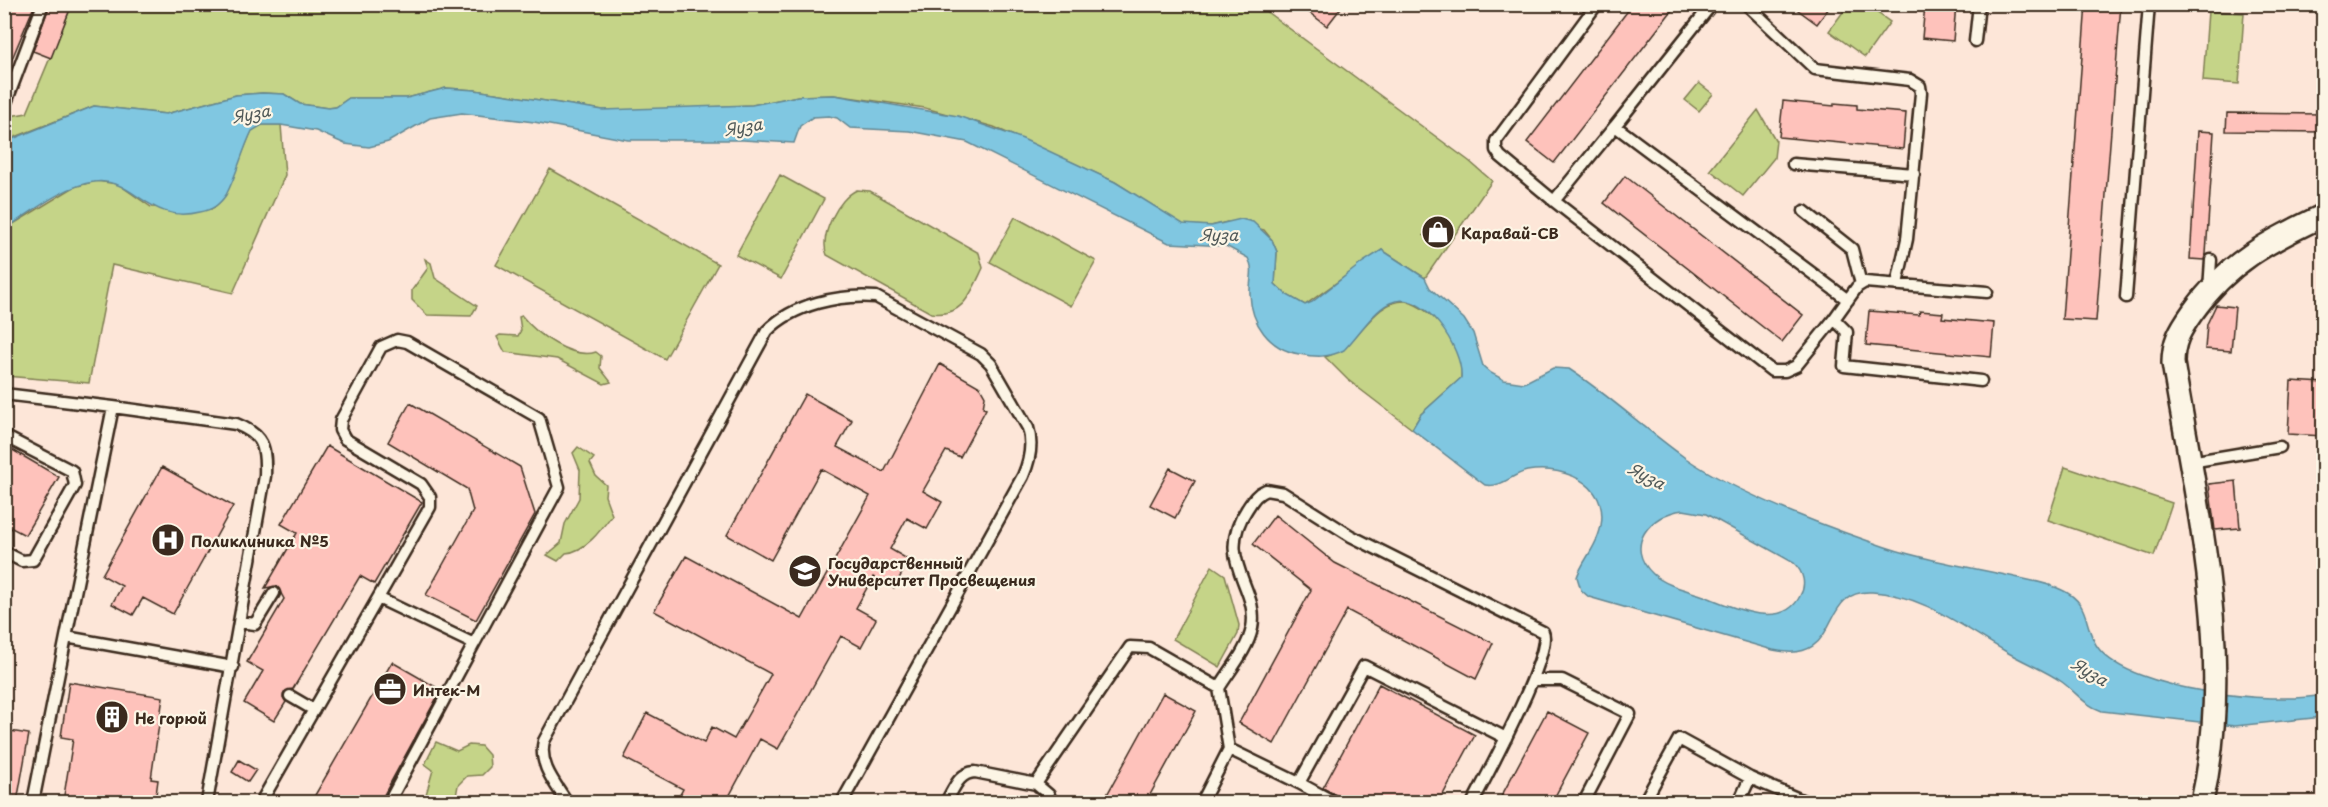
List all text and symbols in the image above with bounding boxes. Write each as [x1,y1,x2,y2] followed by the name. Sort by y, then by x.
[230,97,273,128] water label: Яуза
[722,111,765,141] water label: Яуза
[1420,214,1456,250] shop icon: Каравай-СВ
[1461,221,1559,244] place label: Каравай-СВ
[1200,222,1239,246] water label: Яуза
[1625,456,1670,495] water label: Яуза
[150,522,186,558] hospital icon: Поликлиника №5
[191,529,329,552] place label: Поликлиника №5
[827,551,1036,591] place label: Государственный Университет Просвещения
[787,553,823,589] school or university icon: Государственный Университет Просвещения
[2067,651,2113,691] water label: Яуза
[372,671,408,707] office icon: Интек-М
[413,678,480,701] place label: Интек-М
[94,699,130,735] building icon: Не горюй
[135,706,207,729] place label: Не горюй

